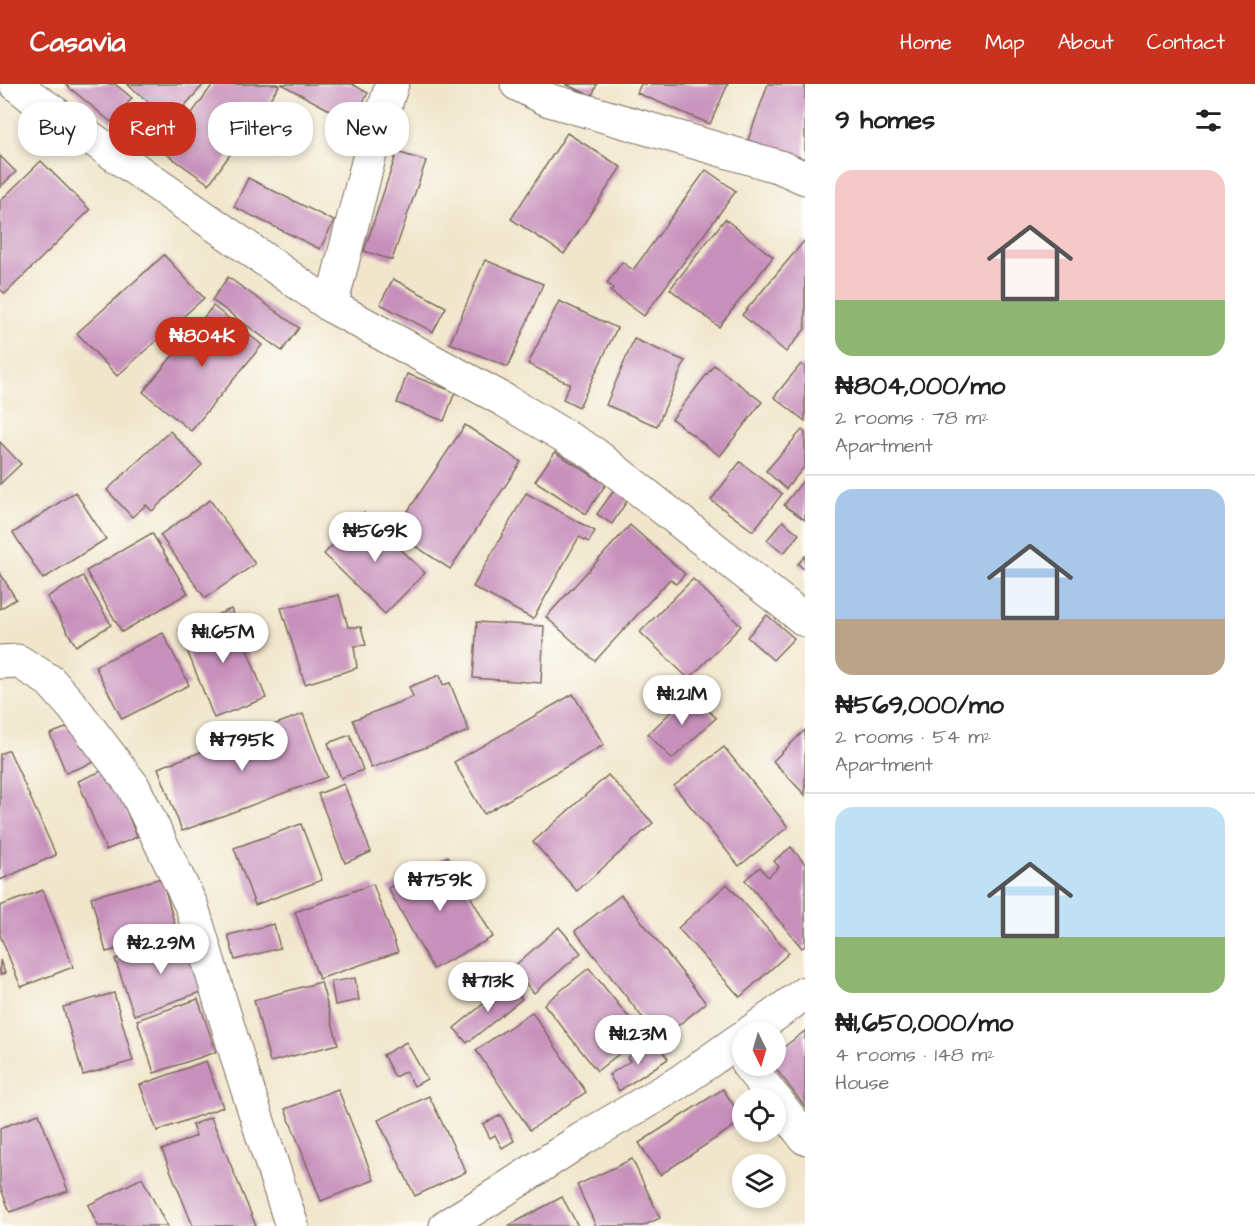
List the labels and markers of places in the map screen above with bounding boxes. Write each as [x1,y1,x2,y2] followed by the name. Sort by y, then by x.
[160,317,244,368] pin: ₦804K
[333,512,417,563] pin: ₦569K
[174,613,272,664] pin: ₦1.65M
[633,675,731,726] pin: ₦1.21M
[200,721,284,772] pin: ₦795K
[398,861,482,912] pin: ₦759K
[112,924,210,975] pin: ₦2.29M
[446,962,530,1013] pin: ₦713K
[589,1015,687,1066] pin: ₦1.23M

